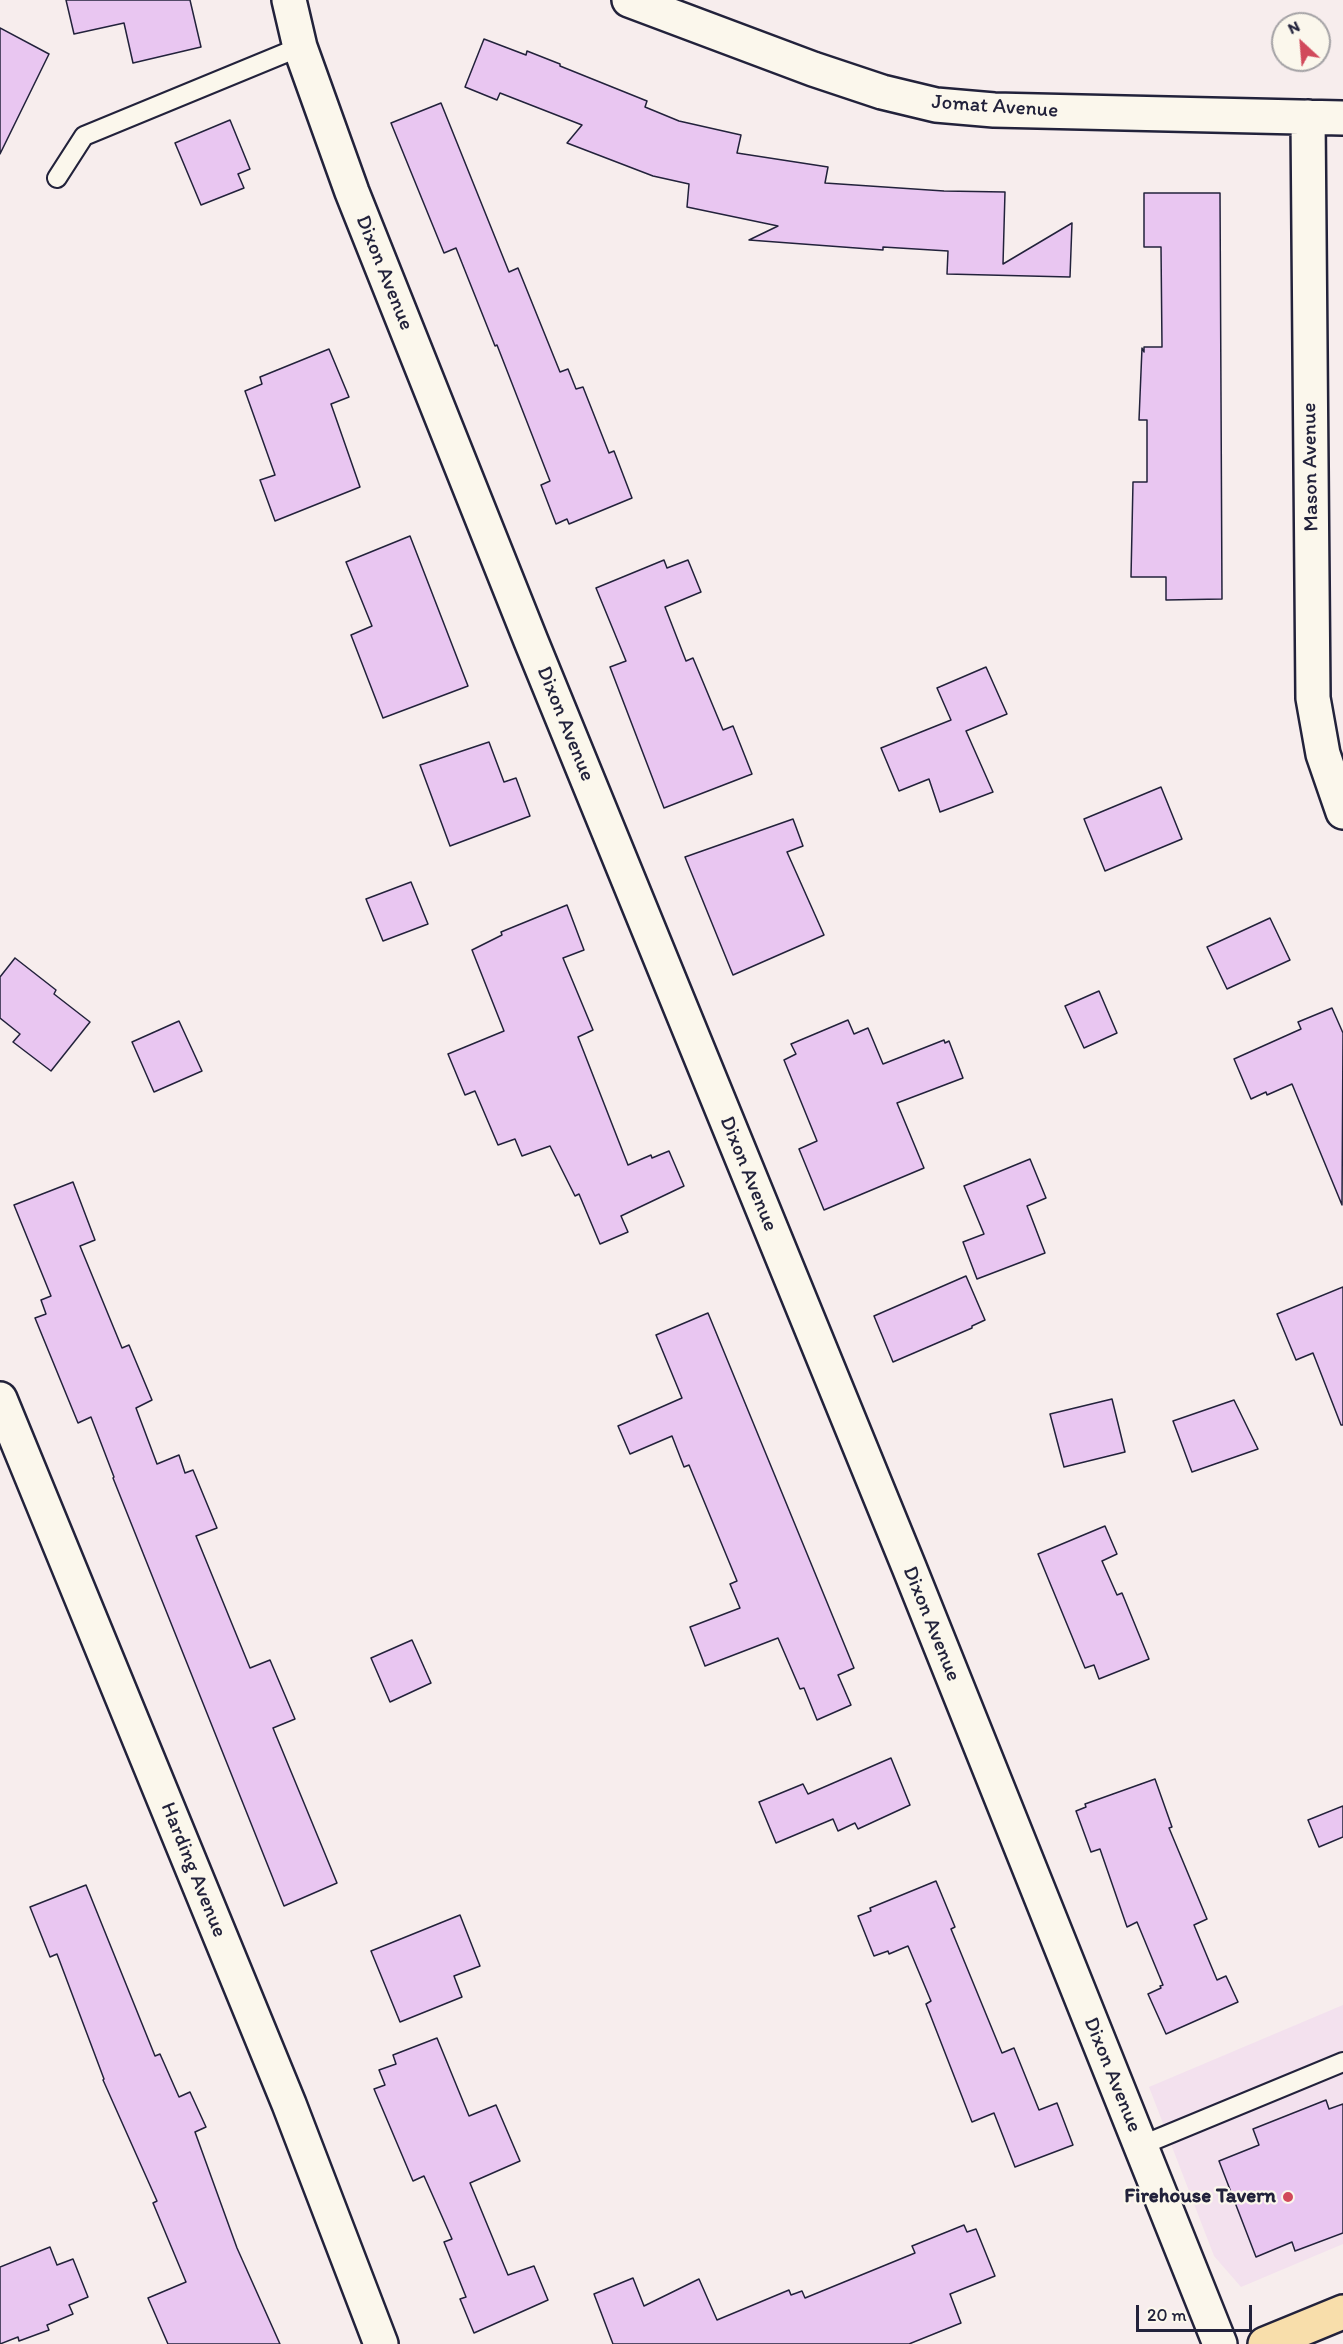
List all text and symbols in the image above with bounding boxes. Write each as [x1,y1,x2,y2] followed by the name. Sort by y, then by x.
[1271,12,1331,72] north arrow
[1285,16,1303,38] text: N
[931,90,1059,124] street label: Jomat Avenue
[349,212,419,334] street label: Dixon Avenue
[1297,402,1325,532] street label: Mason Avenue
[530,663,600,785] street label: Dixon Avenue
[713,1113,783,1235] street label: Dixon Avenue
[896,1563,966,1685] street label: Dixon Avenue
[154,1799,232,1941] street label: Harding Avenue
[1077,2014,1147,2136] street label: Dixon Avenue
[1124,2184,1276,2210] place label: Firehouse Tavern
[1281,2190,1295,2204] marker: Firehouse Tavern
[1139,2293,1254,2331] scale bar
[1147,2304,1187,2326] text: 20 m

